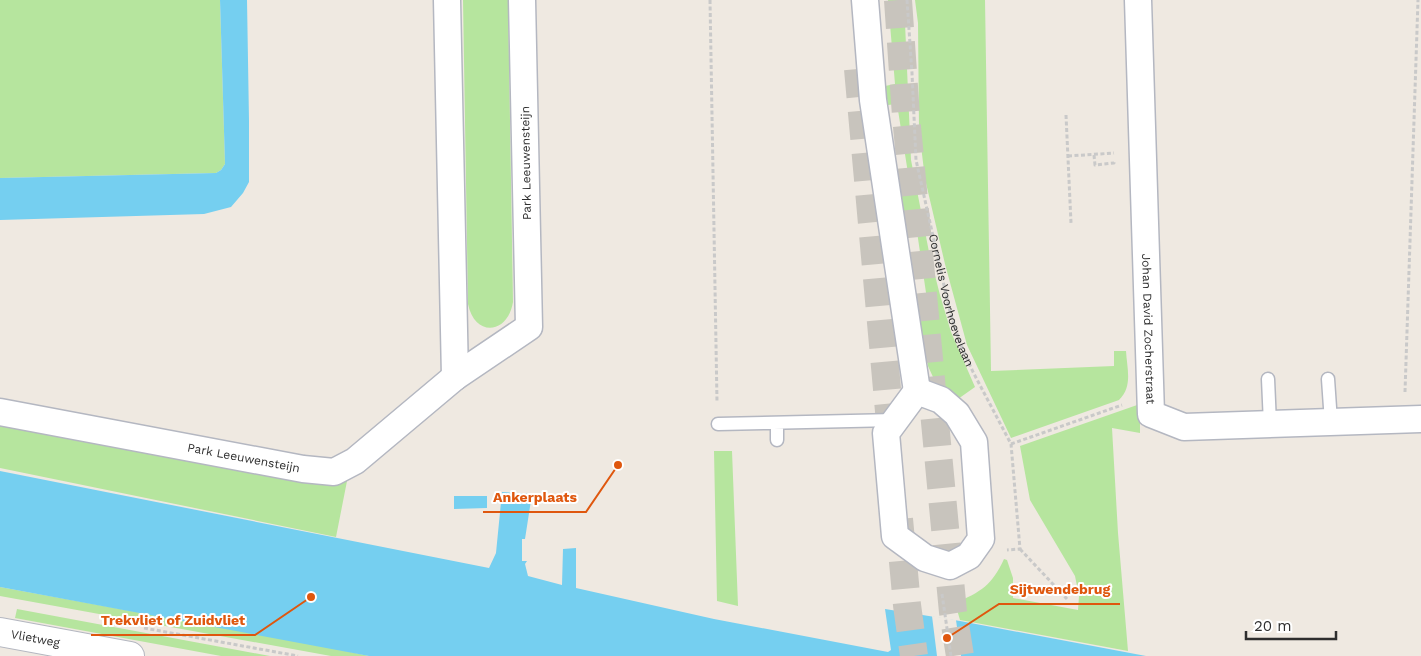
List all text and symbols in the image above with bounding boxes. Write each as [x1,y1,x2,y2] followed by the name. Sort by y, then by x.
[518,106,534,220] street label: Park Leeuwensteijn
[926,233,977,369] street label: Cornelis Voorhoevelaan
[1139,253,1158,404] street label: Johan David Zocherstraat
[186,440,301,475] street label: Park Leeuwensteijn
[483,483,586,512] callout: Ankerplaats
[493,489,577,505] text: Ankerplaats
[999,575,1120,604] callout: Sijtwendebrug
[1010,581,1110,597] text: Sijtwendebrug
[91,606,255,635] callout: Trekvliet of Zuidvliet
[1246,608,1336,640] scale bar
[101,612,245,628] text: Trekvliet of Zuidvliet
[1254,617,1292,635] text: 20 m
[10,627,62,650] street label: Vlietweg

